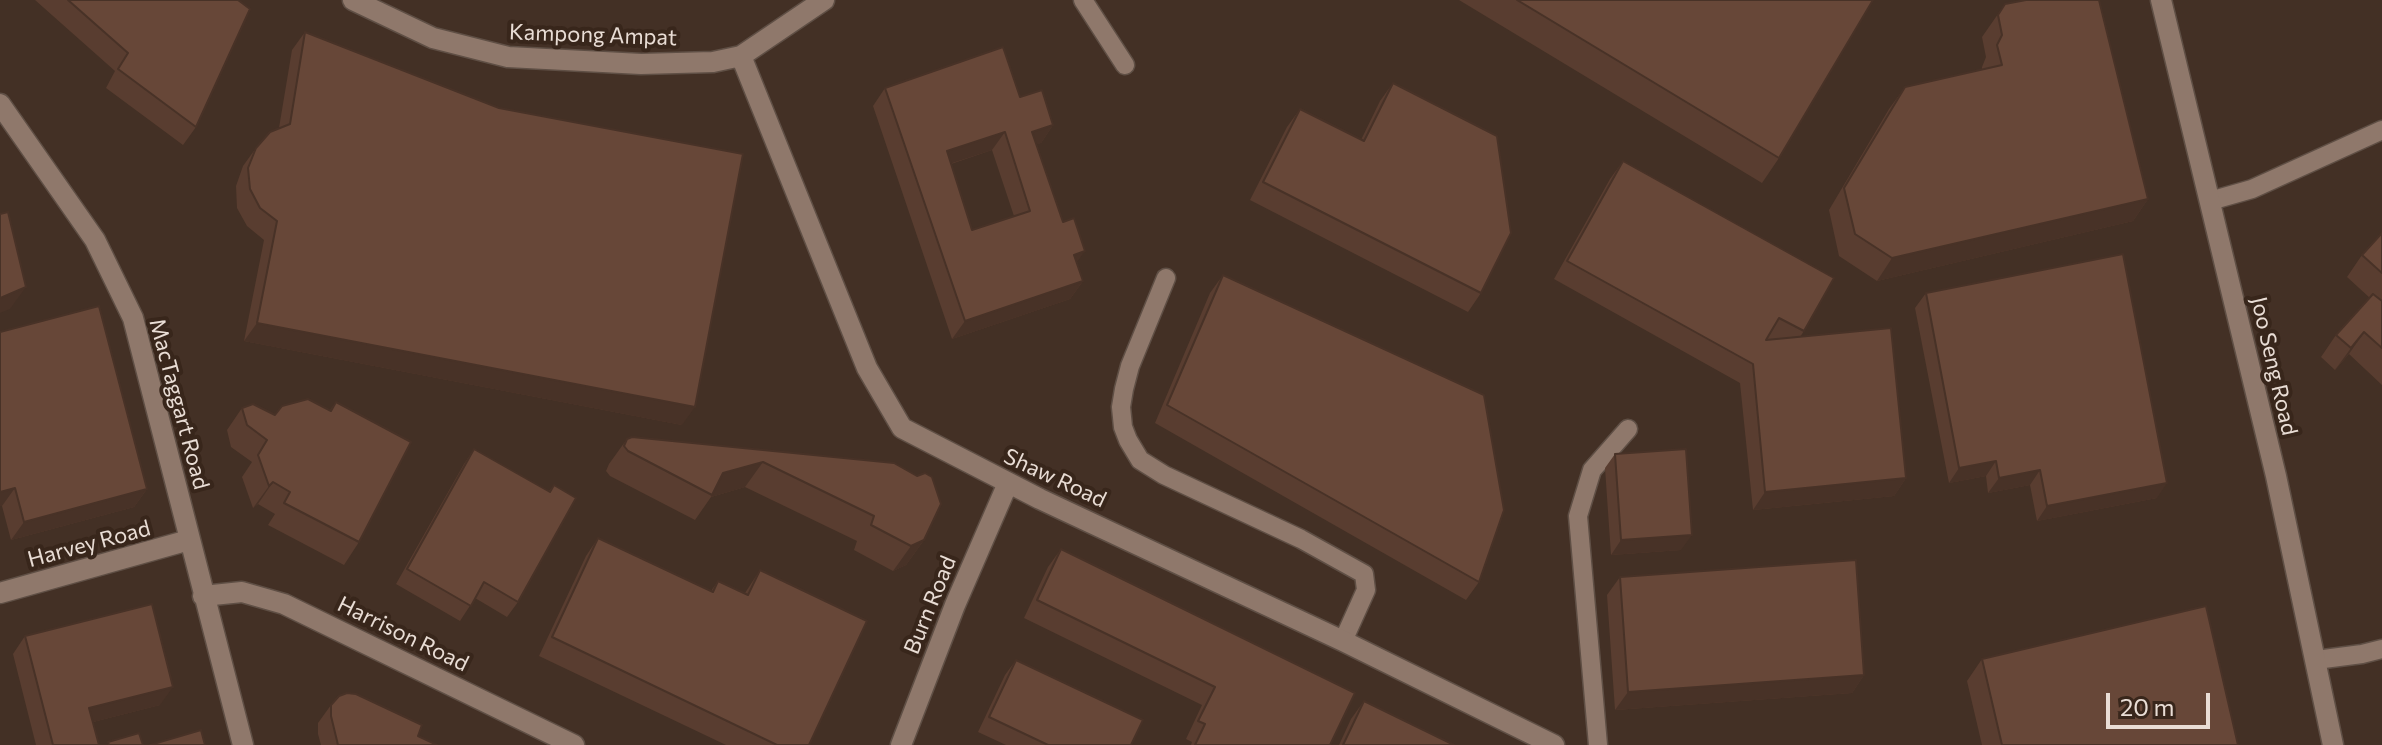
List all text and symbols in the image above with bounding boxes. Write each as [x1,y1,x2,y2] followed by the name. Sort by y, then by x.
[508,19,678,51] street label: Kampong Ampat
[2245,294,2303,438] street label: Joo Seng Road
[144,316,214,492] street label: MacTaggart Road
[1000,443,1110,513] street label: Shaw Road
[25,515,153,573] street label: Harvey Road
[898,552,962,658] street label: Burn Road
[333,591,473,677] street label: Harrison Road
[2110,677,2214,727] scale bar
[2120,692,2174,721] text: 20 m

